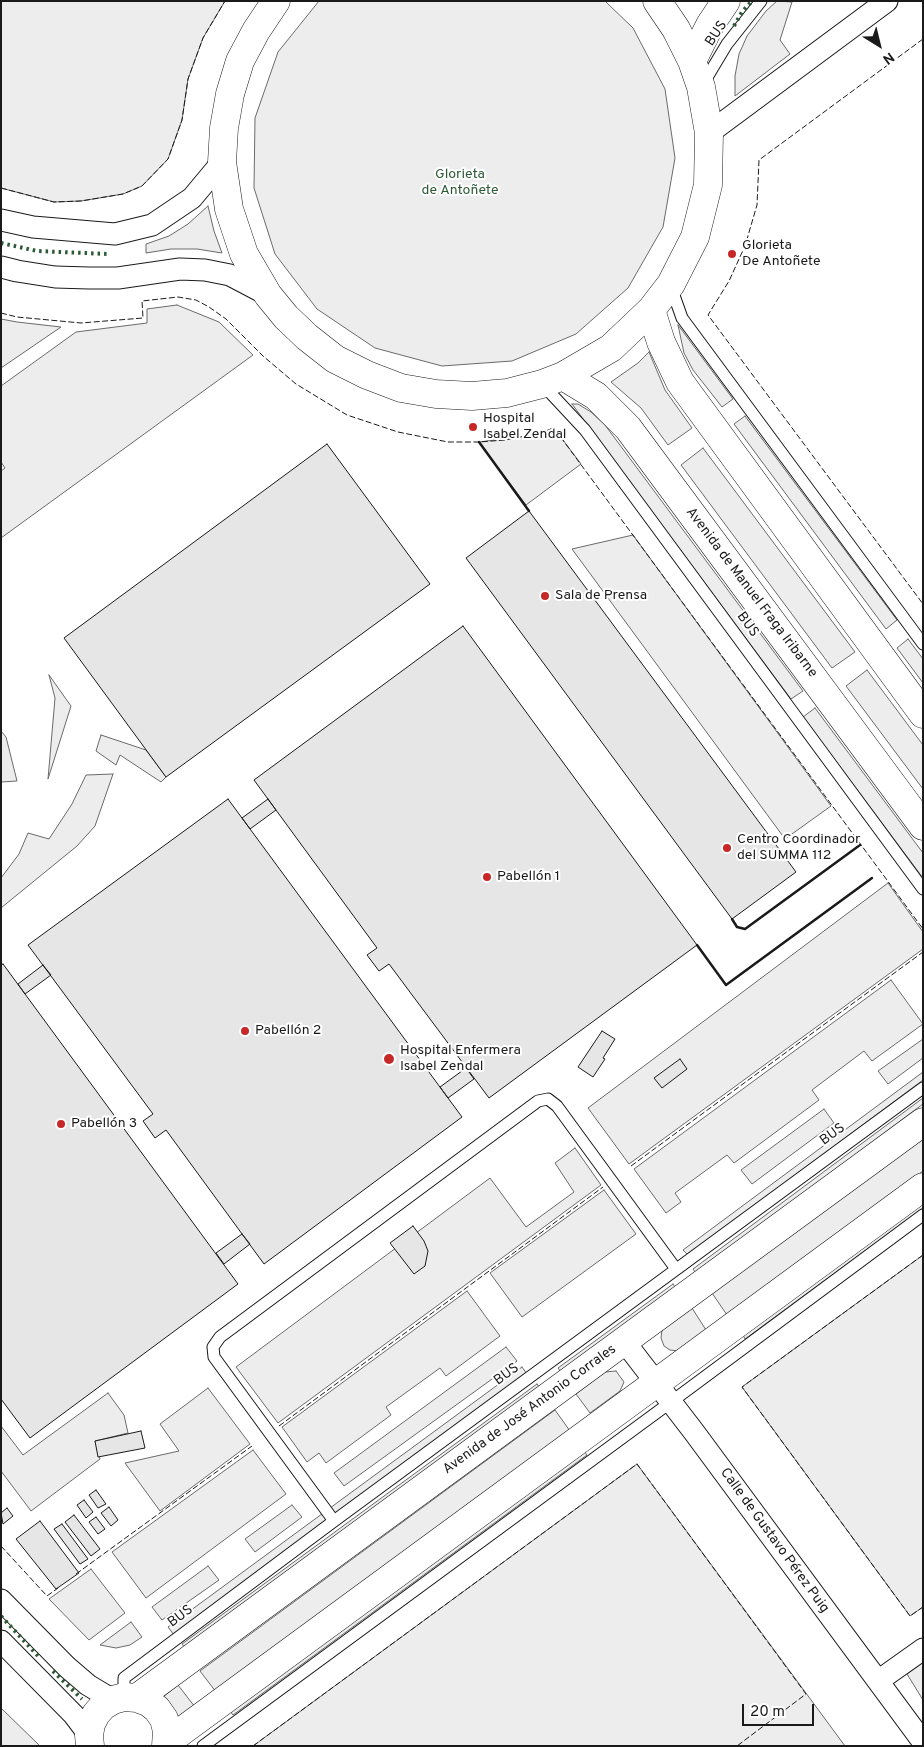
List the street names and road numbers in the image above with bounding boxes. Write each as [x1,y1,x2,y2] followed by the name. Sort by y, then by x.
[702,18,732,50] street label: BUS
[682,505,820,681] street label: Avenida de Manuel Fraga Iribarne
[732,609,762,641] street label: BUS
[817,1120,849,1150] street label: BUS
[440,1342,620,1478] street label: Avenida de José Antonio Corrales
[491,1360,523,1390] street label: BUS
[716,1465,832,1617] street label: Calle de Gustavo Pérez Puig
[165,1602,197,1632] street label: BUS

